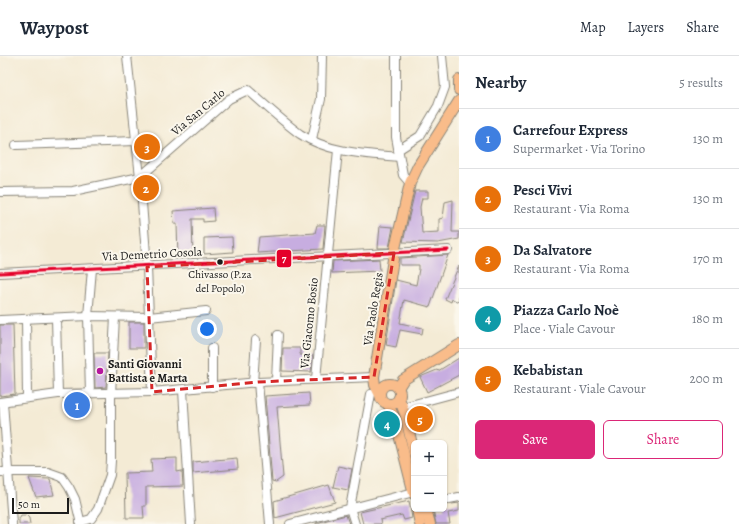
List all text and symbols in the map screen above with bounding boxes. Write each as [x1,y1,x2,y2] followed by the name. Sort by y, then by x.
[20,15,89,41] text: Waypost
[580,18,606,37] text: Map
[628,18,664,37] text: Layers
[686,18,719,37] text: Share
[475,71,526,94] text: Nearby
[679,74,723,91] text: 5 results
[167,85,228,140] street label: Via San Carlo
[513,120,628,140] text: Carrefour Express
[486,130,490,147] text: 1
[693,130,723,147] text: 130 m
[134,132,160,162] pin: 3
[513,140,645,157] text: Supermarket · Via Torino
[133,173,159,203] pin: 2
[513,180,572,200] text: Pesci Vivi
[485,190,491,207] text: 2
[693,190,723,207] text: 130 m
[513,200,630,217] text: Restaurant · Via Roma
[513,240,592,260] text: Da Salvatore
[101,243,203,265] street label: Via Demetrio Cosola
[276,249,292,268] line badge: 7
[485,250,491,267] text: 3
[693,250,723,267] text: 170 m
[282,251,287,266] text: 7
[215,257,225,267] marker: Chivasso (P.za del Popolo)
[513,260,630,277] text: Restaurant · Via Roma
[188,267,253,296] place label: Chivasso (P.za del Popolo)
[359,271,387,348] street label: Via Paolo Regis
[296,277,322,370] street label: Via Giacomo Bosio
[513,300,619,320] text: Piazza Carlo Noè
[485,310,491,327] text: 4
[692,310,723,327] text: 180 m
[197,319,217,339] your location
[513,320,615,337] text: Place · Viale Cavour
[108,356,188,386] place label: Santi Giovanni Battista e Marta
[513,360,583,380] text: Kebabistan
[95,366,105,376] marker: Santi Giovanni Battista e Marta
[485,370,491,387] text: 5
[690,370,723,387] text: 200 m
[513,380,646,397] text: Restaurant · Viale Cavour
[64,390,90,420] pin: 1
[407,404,433,434] pin: 5
[374,409,400,439] pin: 4
[475,420,595,459] button: Save
[603,420,723,459] button: Share
[411,440,447,512] map controls
[411,440,447,476] button: +
[411,476,447,512] button: −
[12,496,69,515] scale bar
[18,497,40,512] text: 50 m

